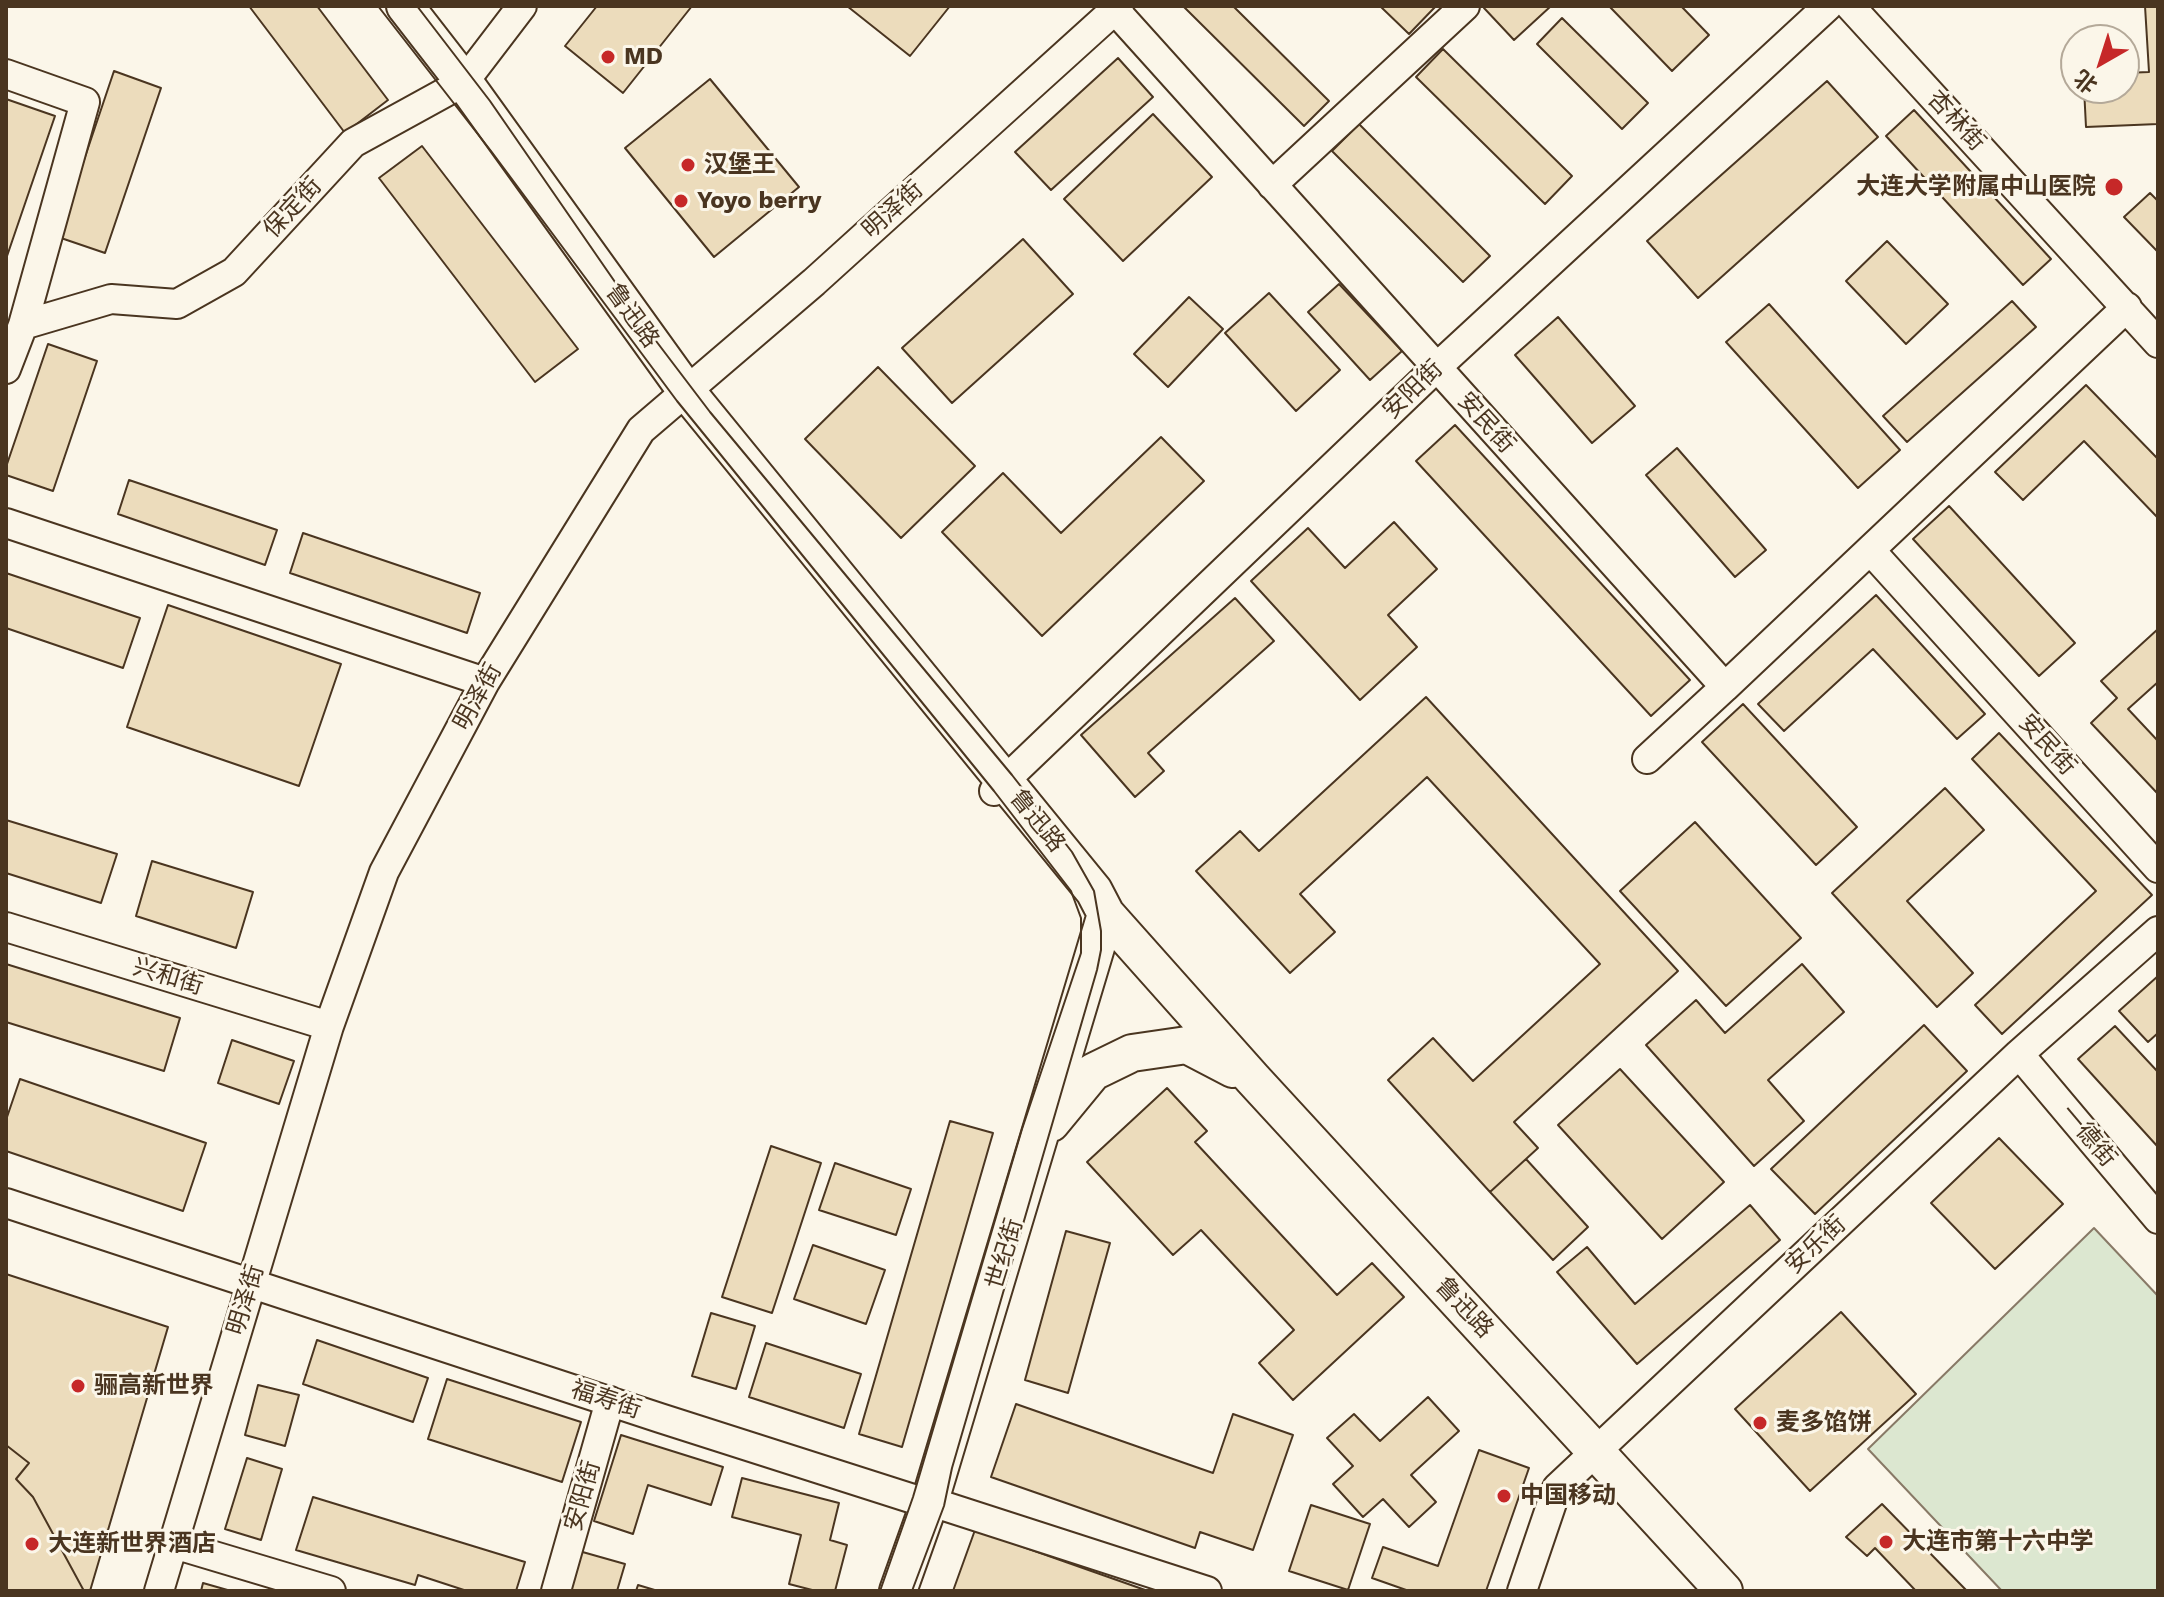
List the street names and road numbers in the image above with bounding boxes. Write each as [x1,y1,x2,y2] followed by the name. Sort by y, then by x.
[1921,85,1991,157] street label: 杏林街
[258,172,328,244] street label: 保定街
[857,175,929,245] street label: 明泽街
[599,278,665,354] street label: 鲁迅路
[1377,355,1449,425] street label: 安阳街
[1451,387,1521,459] street label: 安民街
[448,659,508,735] street label: 明泽街
[2012,709,2082,781] street label: 安民街
[1003,784,1071,858] street label: 鲁迅路
[129,953,207,1001] street label: 兴和街
[2054,1099,2122,1173] street label: 一德街
[1780,1210,1852,1280] street label: 安乐街
[981,1215,1029,1293] street label: 世纪街
[222,1261,270,1339] street label: 明泽街
[1429,1272,1499,1344] street label: 鲁迅路
[567,1375,645,1425] street label: 福寿街
[559,1457,607,1535] street label: 安阳街

